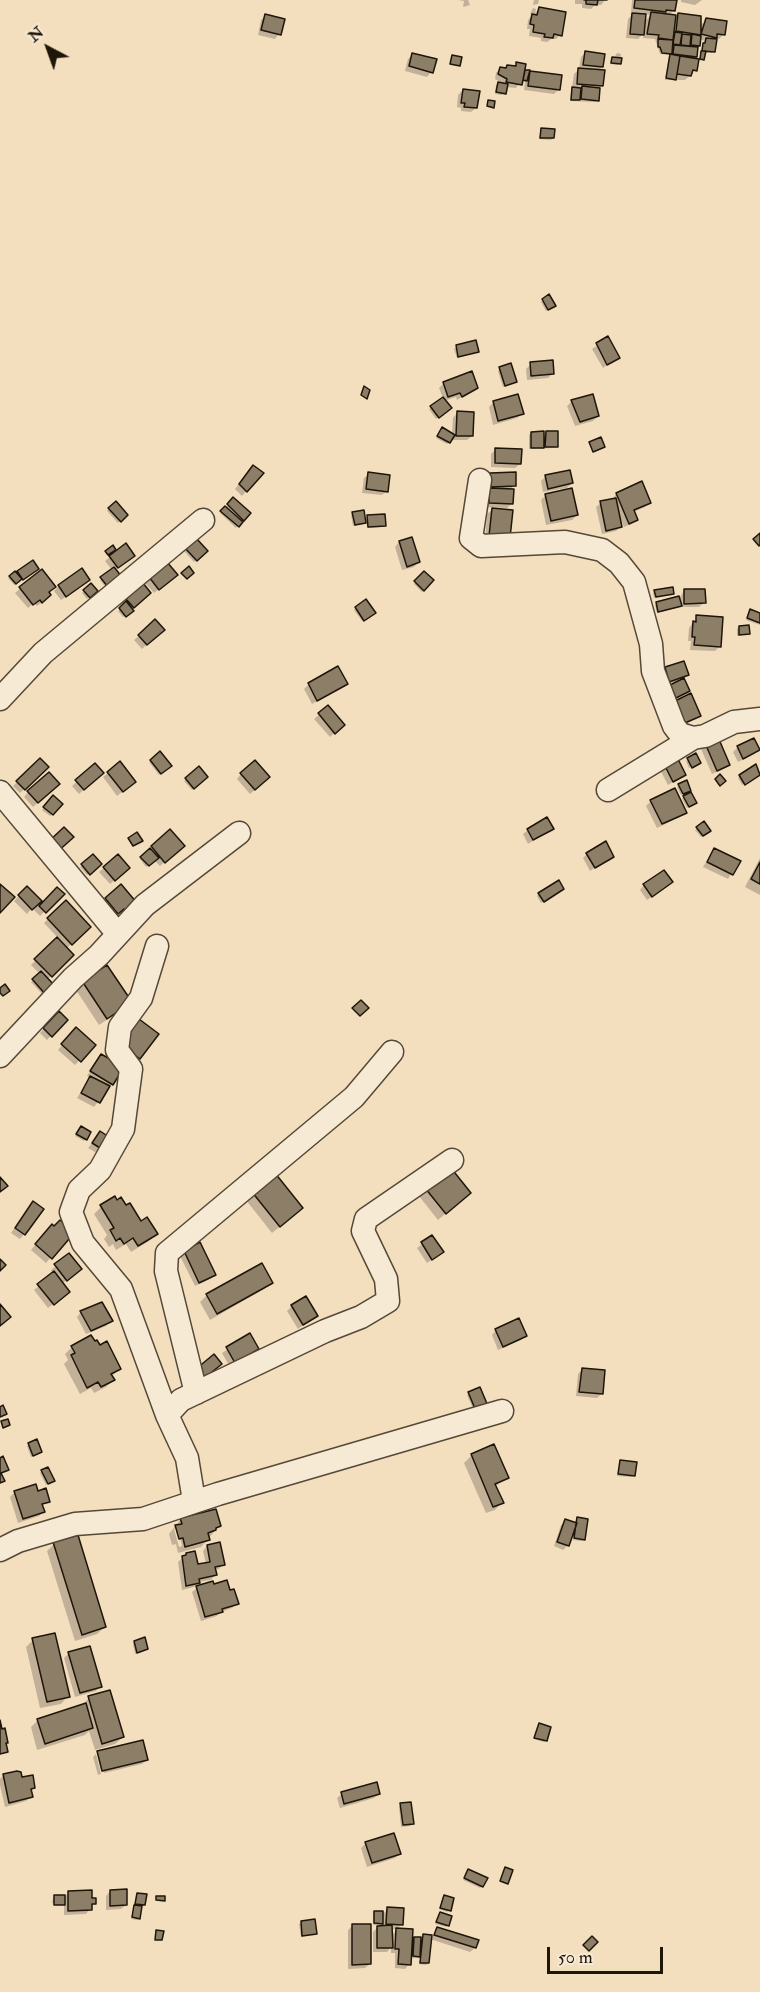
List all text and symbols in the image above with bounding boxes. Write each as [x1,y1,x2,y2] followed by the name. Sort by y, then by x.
[18,18,78,78] north arrow
[24,22,48,47] text: N
[550,1935,666,1973] scale bar
[558,1946,593,1969] text: 50 m

